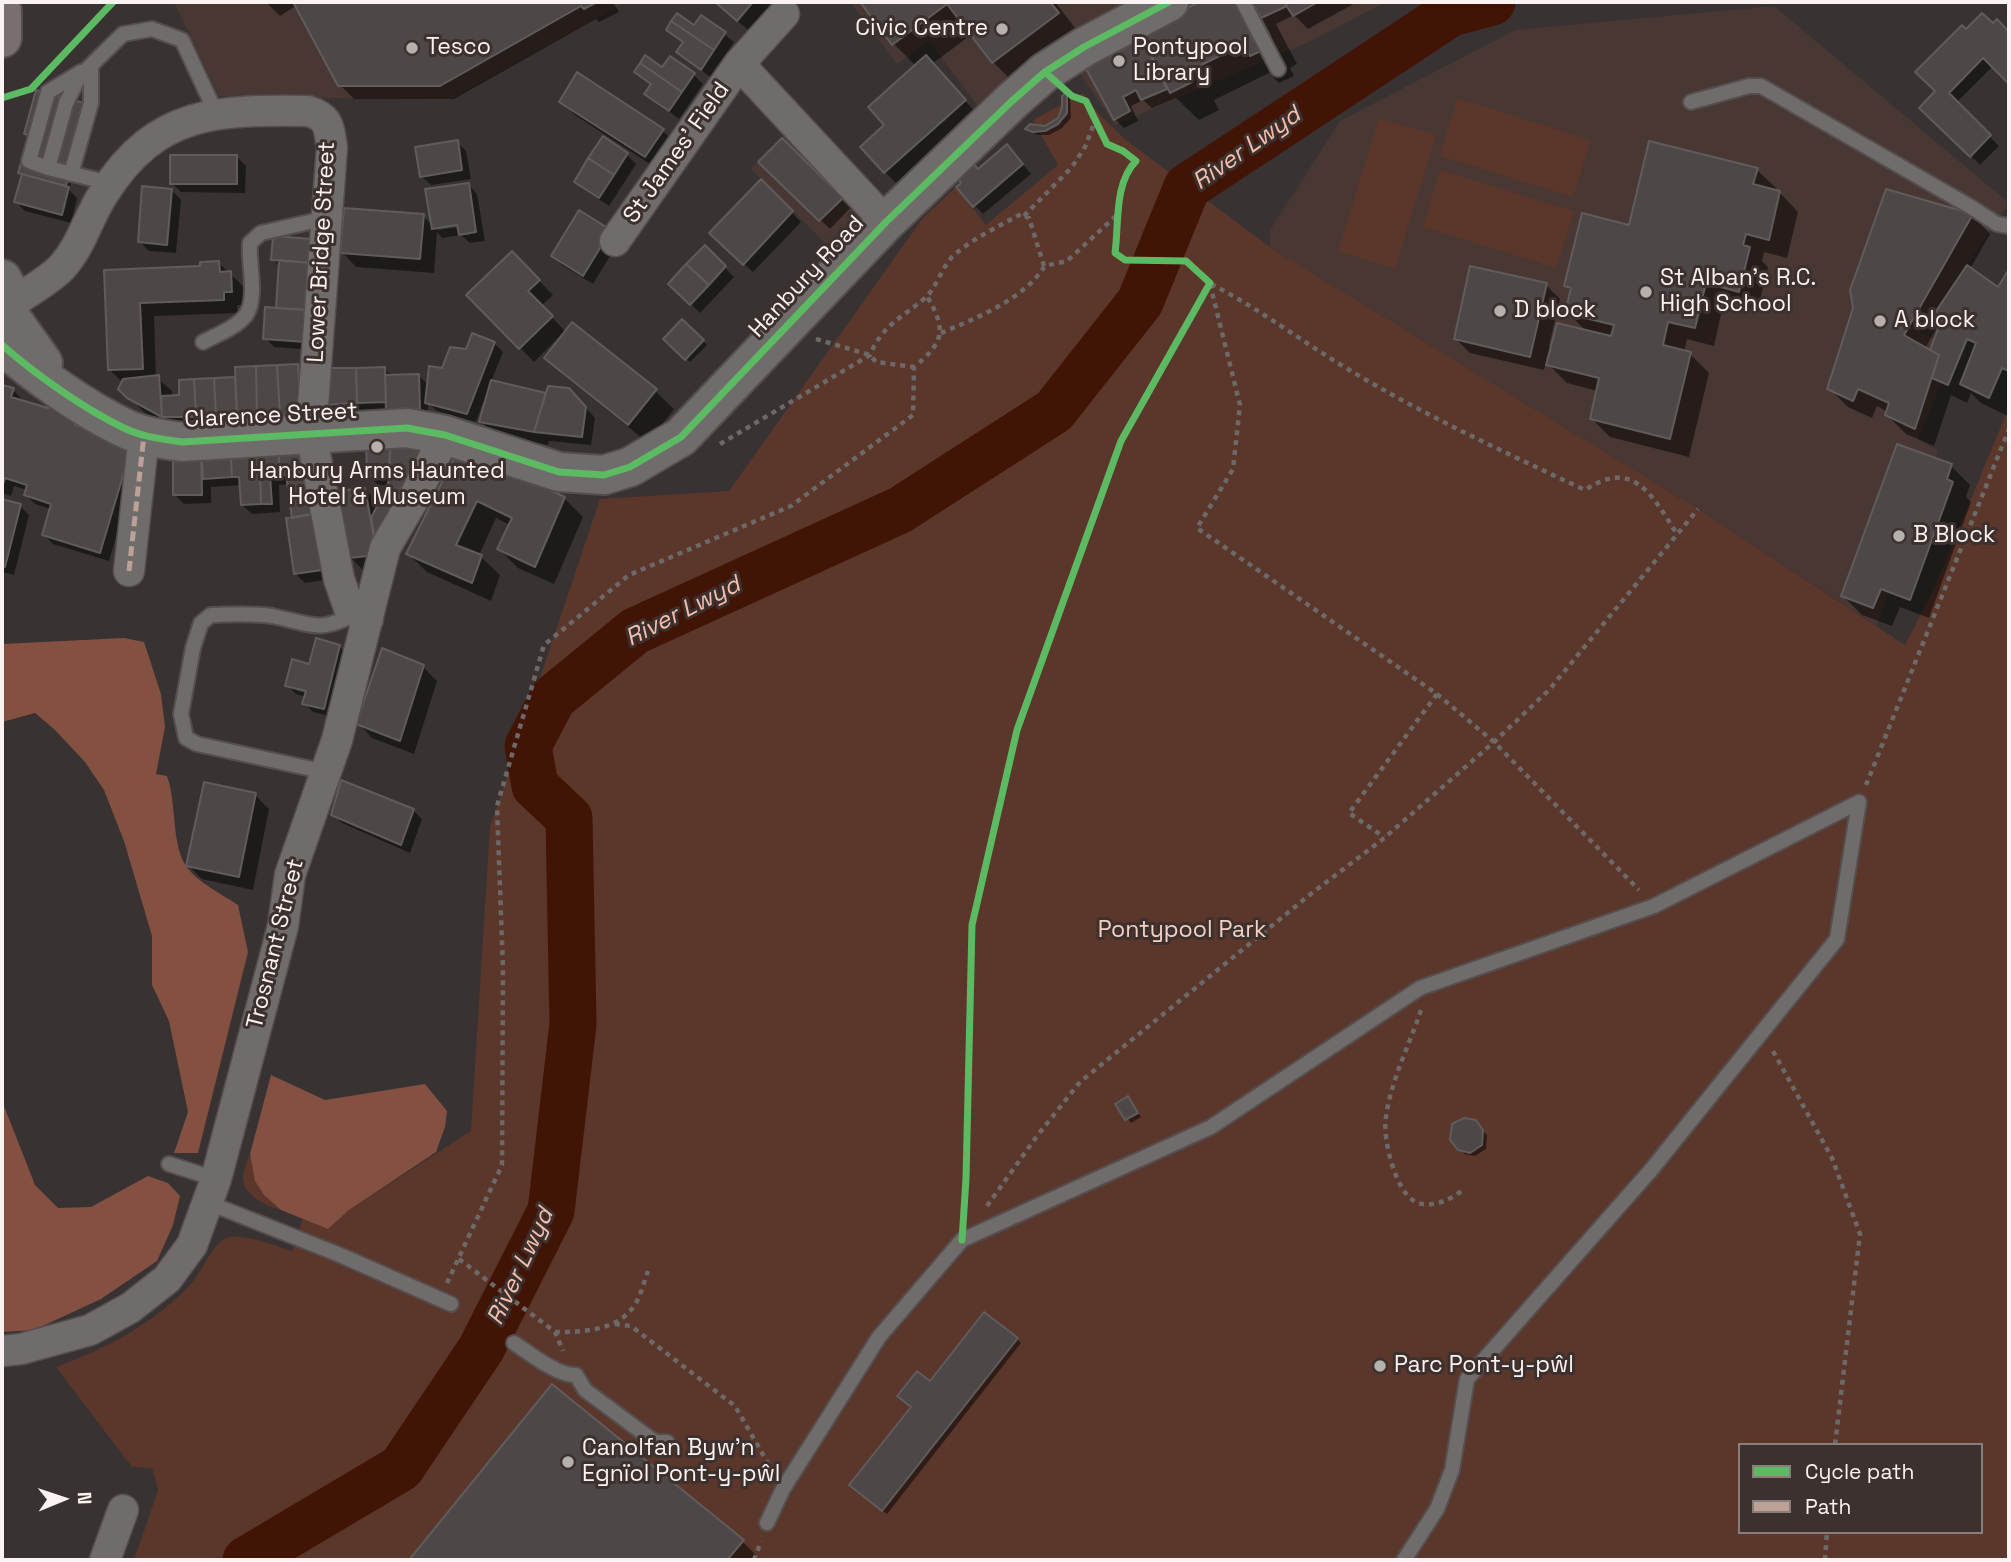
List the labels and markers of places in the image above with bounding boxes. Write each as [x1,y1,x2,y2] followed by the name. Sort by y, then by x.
[855,15,988,43] place label: Civic Centre
[994,21,1010,37] marker: Civic Centre
[426,34,491,62] place label: Tesco
[1133,34,1248,88] place label: Pontypool Library
[404,40,420,56] marker: Tesco
[1111,53,1127,69] marker: Pontypool Library
[1660,265,1816,319] place label: St Alban's R.C. High School
[1638,284,1654,300] marker: St Alban's R.C. High School
[1514,297,1596,325] place label: D block
[1492,303,1508,319] marker: D block
[1894,307,1975,335] place label: A block
[1872,313,1888,329] marker: A block
[369,439,385,455] marker: Hanbury Arms Haunted Hotel & Museum
[249,458,505,512] place label: Hanbury Arms Haunted Hotel & Museum
[1913,522,1995,550] place label: B Block
[1891,528,1907,544] marker: B Block
[1394,1352,1574,1380] place label: Parc Pont-y-pŵl
[1372,1358,1388,1374] marker: Parc Pont-y-pŵl
[582,1435,781,1489] place label: Canolfan Byw'n Egnïol Pont-y-pŵl
[560,1454,576,1470] marker: Canolfan Byw'n Egnïol Pont-y-pŵl

